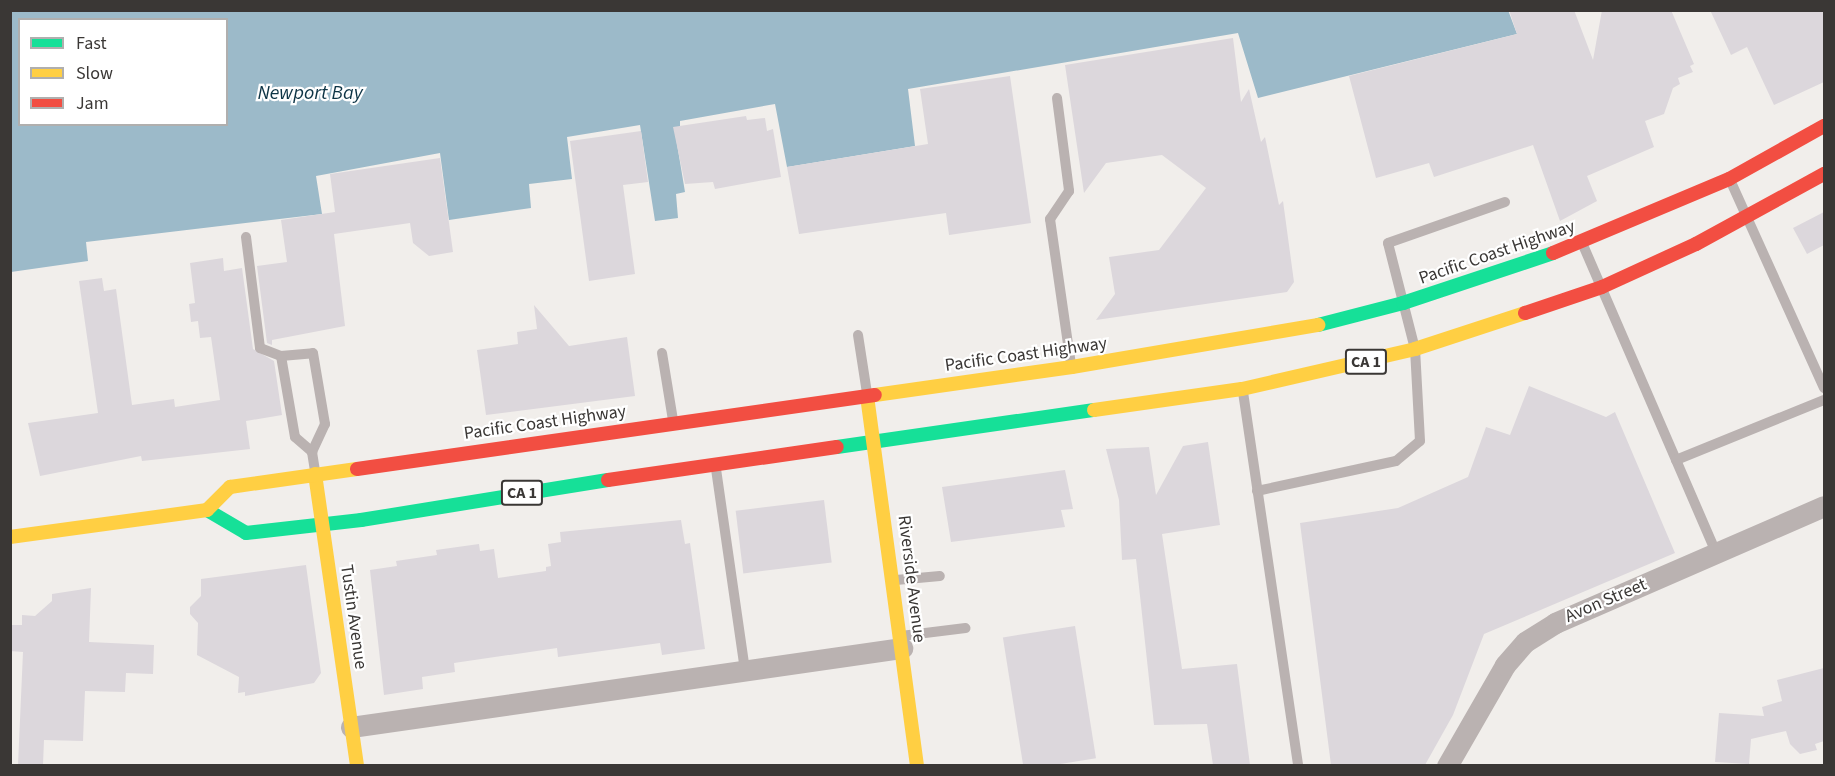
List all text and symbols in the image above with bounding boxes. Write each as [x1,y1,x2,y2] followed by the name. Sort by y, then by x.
[18,18,228,126] legend
[76,31,107,56] text: Fast
[76,61,113,86] text: Slow
[257,81,363,105] water label: Newport Bay
[76,91,109,116] text: Jam
[1416,216,1578,290] street label: Pacific Coast Highway
[943,333,1109,377] street label: Pacific Coast Highway
[1344,349,1388,375] road number: CA 1
[462,401,628,445] street label: Pacific Coast Highway
[500,480,544,506] road number: CA 1
[892,514,930,644] street label: Riverside Avenue
[335,563,371,671] street label: Tustin Avenue
[1562,574,1650,628] street label: Avon Street

